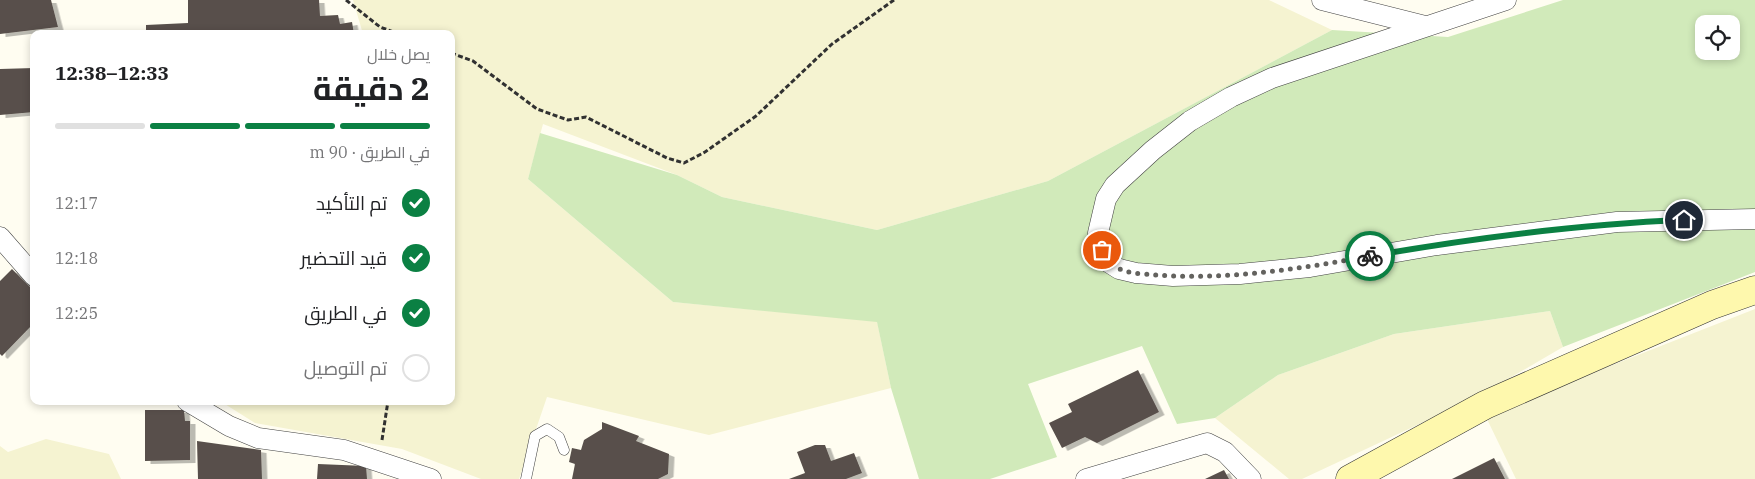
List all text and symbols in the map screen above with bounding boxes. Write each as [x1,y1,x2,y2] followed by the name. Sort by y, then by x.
[1695,15,1740,60] map controls
[1695,15,1740,60] button: locate
[367,44,430,64] text: يصل خلال
[55,61,169,85] text: 12:33–12:38
[313,67,430,109] text: 2 دقيقة
[309,142,430,162] text: في الطريق · 90 m
[402,189,430,217] icon: check
[316,191,387,215] text: تم التأكيد
[55,193,98,213] text: 12:17
[1663,199,1705,241] pin
[1670,206,1698,234] icon: home
[1081,229,1123,271] pin
[1345,231,1395,281] courier
[1088,236,1116,264] icon: bag
[1356,242,1384,270] icon: bike
[402,244,430,272] icon: check
[300,246,387,270] text: قيد التحضير
[55,248,98,268] text: 12:18
[402,299,430,327] icon: check
[304,301,387,325] text: في الطريق
[55,303,98,323] text: 12:25
[304,356,387,380] text: تم التوصيل

